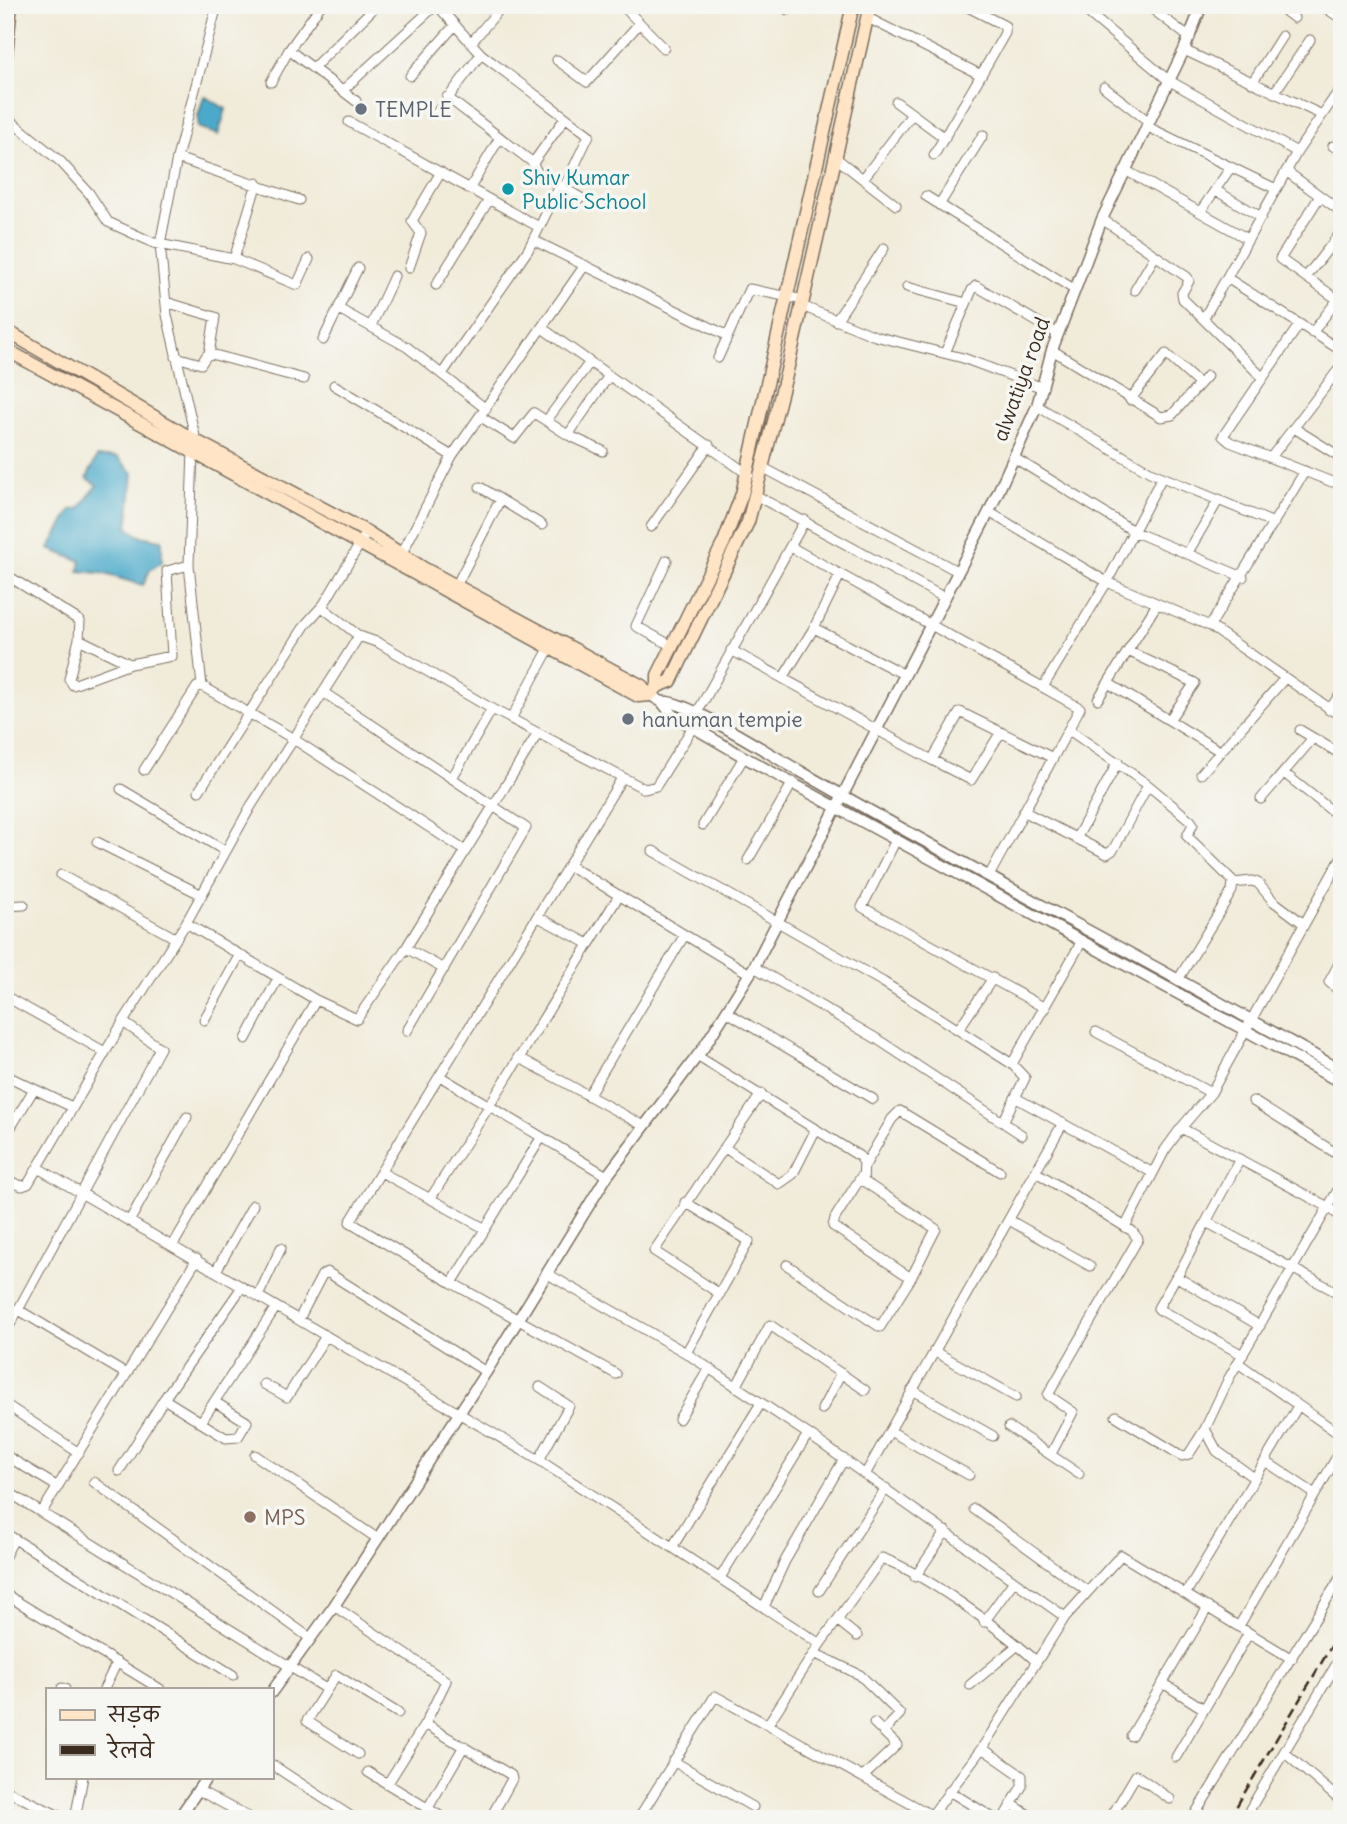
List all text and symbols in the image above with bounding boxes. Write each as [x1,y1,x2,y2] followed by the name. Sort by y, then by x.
[375,96,452,123] place label: TEMPLE
[353,101,369,117] marker: TEMPLE
[522,164,646,215] place label: Shiv Kumar Public School
[500,181,516,197] marker: Shiv Kumar Public School
[986,313,1056,445] street label: alwatiya road
[642,706,803,733] place label: hanuman tempie
[620,711,636,727] marker: hanuman tempie
[264,1504,305,1531] place label: MPS
[242,1509,258,1525] marker: MPS
[46,1688,273,1778] legend
[107,1701,161,1728] text: सड़क
[105,1733,155,1764] text: रेलवे

